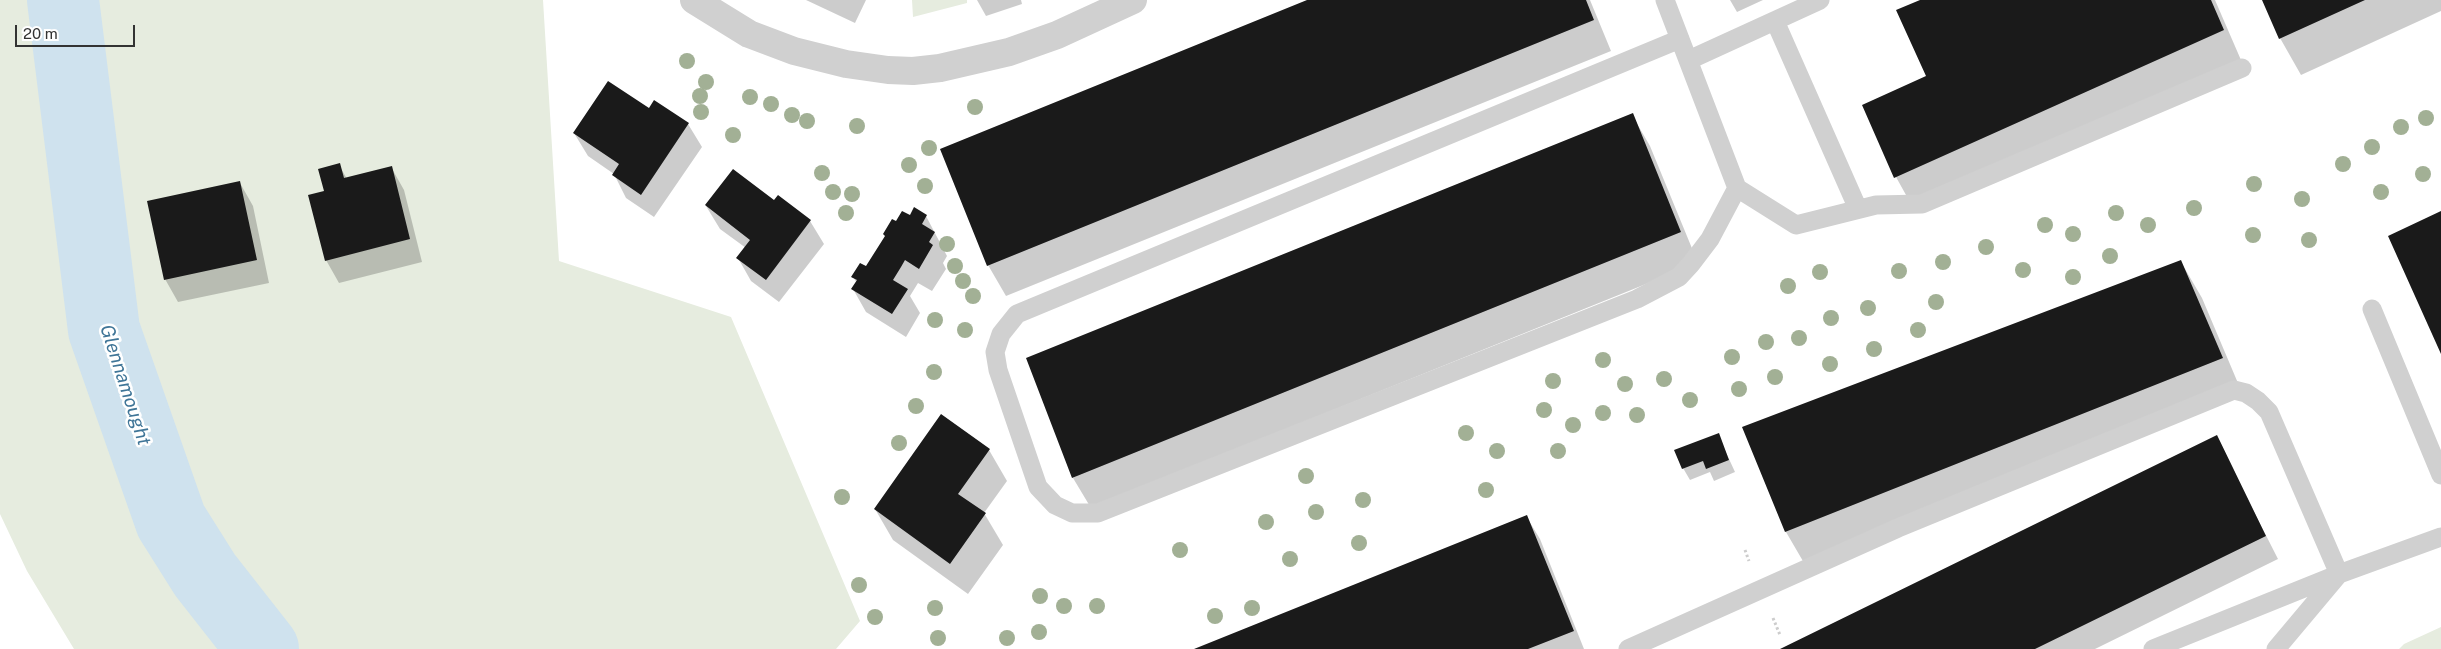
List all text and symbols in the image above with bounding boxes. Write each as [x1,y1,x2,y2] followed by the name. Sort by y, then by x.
[18,15,138,47] scale bar
[23,25,58,42] text: 20 m
[95,322,155,448] water label: Glennamought

